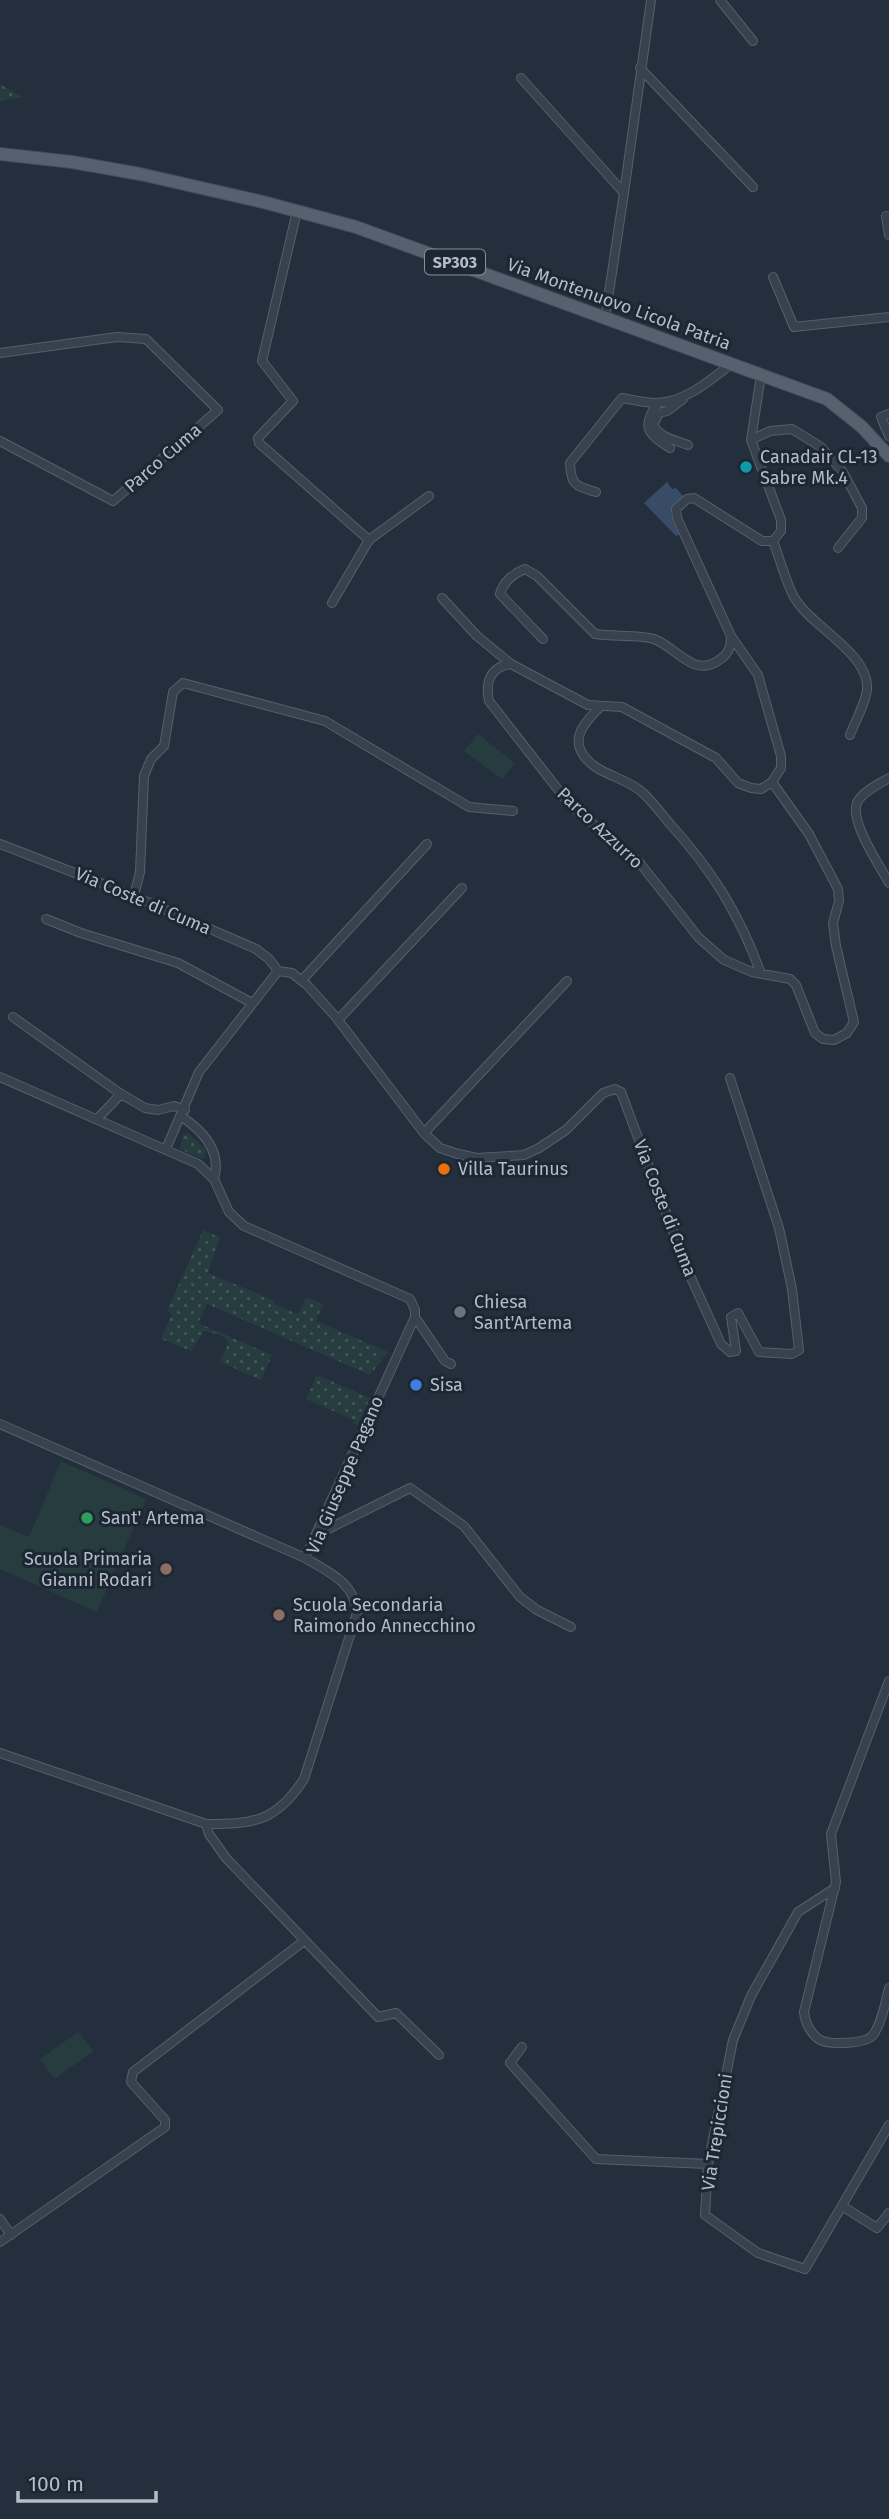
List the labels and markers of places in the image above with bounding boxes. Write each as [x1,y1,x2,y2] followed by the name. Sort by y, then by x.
[760,446,877,489] place label: Canadair CL-13 Sabre Mk.4
[738,459,754,475] marker: Canadair CL-13 Sabre Mk.4
[458,1158,568,1180] place label: Villa Taurinus
[436,1161,452,1177] marker: Villa Taurinus
[474,1291,572,1334] place label: Chiesa Sant'Artema
[452,1304,468,1320] marker: Chiesa Sant'Artema
[430,1374,463,1396] place label: Sisa
[408,1377,424,1393] marker: Sisa
[101,1507,205,1529] place label: Sant' Artema
[79,1510,95,1526] marker: Sant' Artema
[24,1548,152,1591] place label: Scuola Primaria Gianni Rodari
[158,1561,174,1577] marker: Scuola Primaria Gianni Rodari
[293,1594,476,1637] place label: Scuola Secondaria Raimondo Annecchino
[271,1607,287,1623] marker: Scuola Secondaria Raimondo Annecchino

